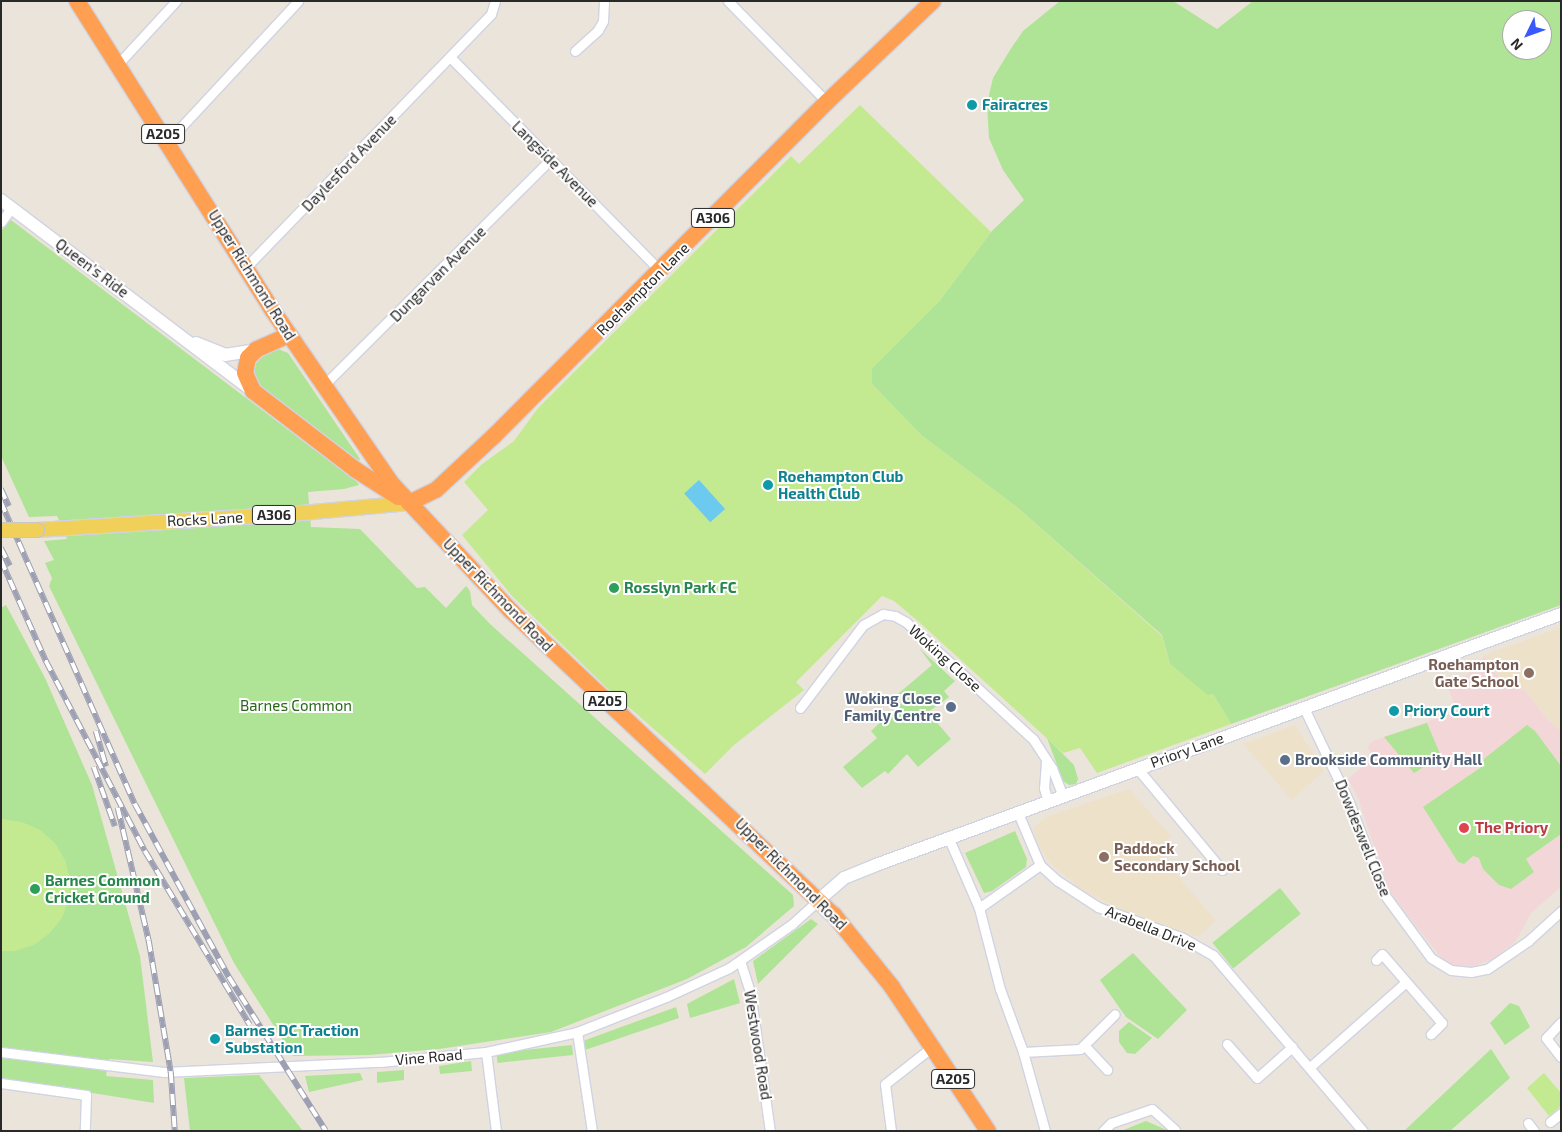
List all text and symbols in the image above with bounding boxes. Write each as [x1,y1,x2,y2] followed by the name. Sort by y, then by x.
[1502,10,1552,60] north arrow
[1507,35,1526,54] text: N
[982,96,1048,114] place label: Fairacres
[966,99,978,111] marker: Fairacres
[298,111,400,215] street label: Daylesford Avenue
[508,117,602,211] street label: Langside Avenue
[140,122,186,146] road number: A205
[204,206,300,344] street label: Upper Richmond Road
[690,207,736,230] road number: A306
[386,222,490,326] street label: Dungarvan Avenue
[52,235,132,301] street label: Queen's Ride
[593,239,693,339] street label: Roehampton Lane
[778,467,904,502] place label: Roehampton Club Health Club
[762,479,774,491] marker: Roehampton Club Health Club
[252,504,296,526] road number: A306
[166,508,244,530] street label: Rocks Lane
[439,535,557,655] street label: Upper Richmond Road
[624,579,737,597] place label: Rosslyn Park FC
[608,582,620,594] marker: Rosslyn Park FC
[905,621,985,695] street label: Woking Close
[1428,655,1519,690] place label: Roehampton Gate School
[1523,667,1535,679] marker: Roehampton Gate School
[582,689,628,712] road number: A205
[844,689,941,724] place label: Woking Close Family Centre
[240,697,352,715] park label: Barnes Common
[945,701,957,713] marker: Woking Close Family Centre
[1404,702,1490,720] place label: Priory Court
[1388,705,1400,717] marker: Priory Court
[1148,728,1226,772] street label: Priory Lane
[1295,751,1483,769] place label: Brookside Community Hall
[1279,754,1291,766] marker: Brookside Community Hall
[1331,777,1395,899] street label: Dowdeswell Close
[731,814,851,934] street label: Upper Richmond Road
[1475,819,1548,837] place label: The Priory
[1457,821,1471,835] marker: The Priory
[1114,839,1240,874] place label: Paddock Secondary School
[1098,851,1110,863] marker: Paddock Secondary School
[45,871,160,906] place label: Barnes Common Cricket Ground
[29,883,41,895] marker: Barnes Common Cricket Ground
[1103,902,1199,954] street label: Arabella Drive
[740,989,776,1101] street label: Westwood Road
[225,1021,359,1056] place label: Barnes DC Traction Substation
[209,1033,221,1045] marker: Barnes DC Traction Substation
[395,1045,463,1069] street label: Vine Road
[930,1068,976,1090] road number: A205

